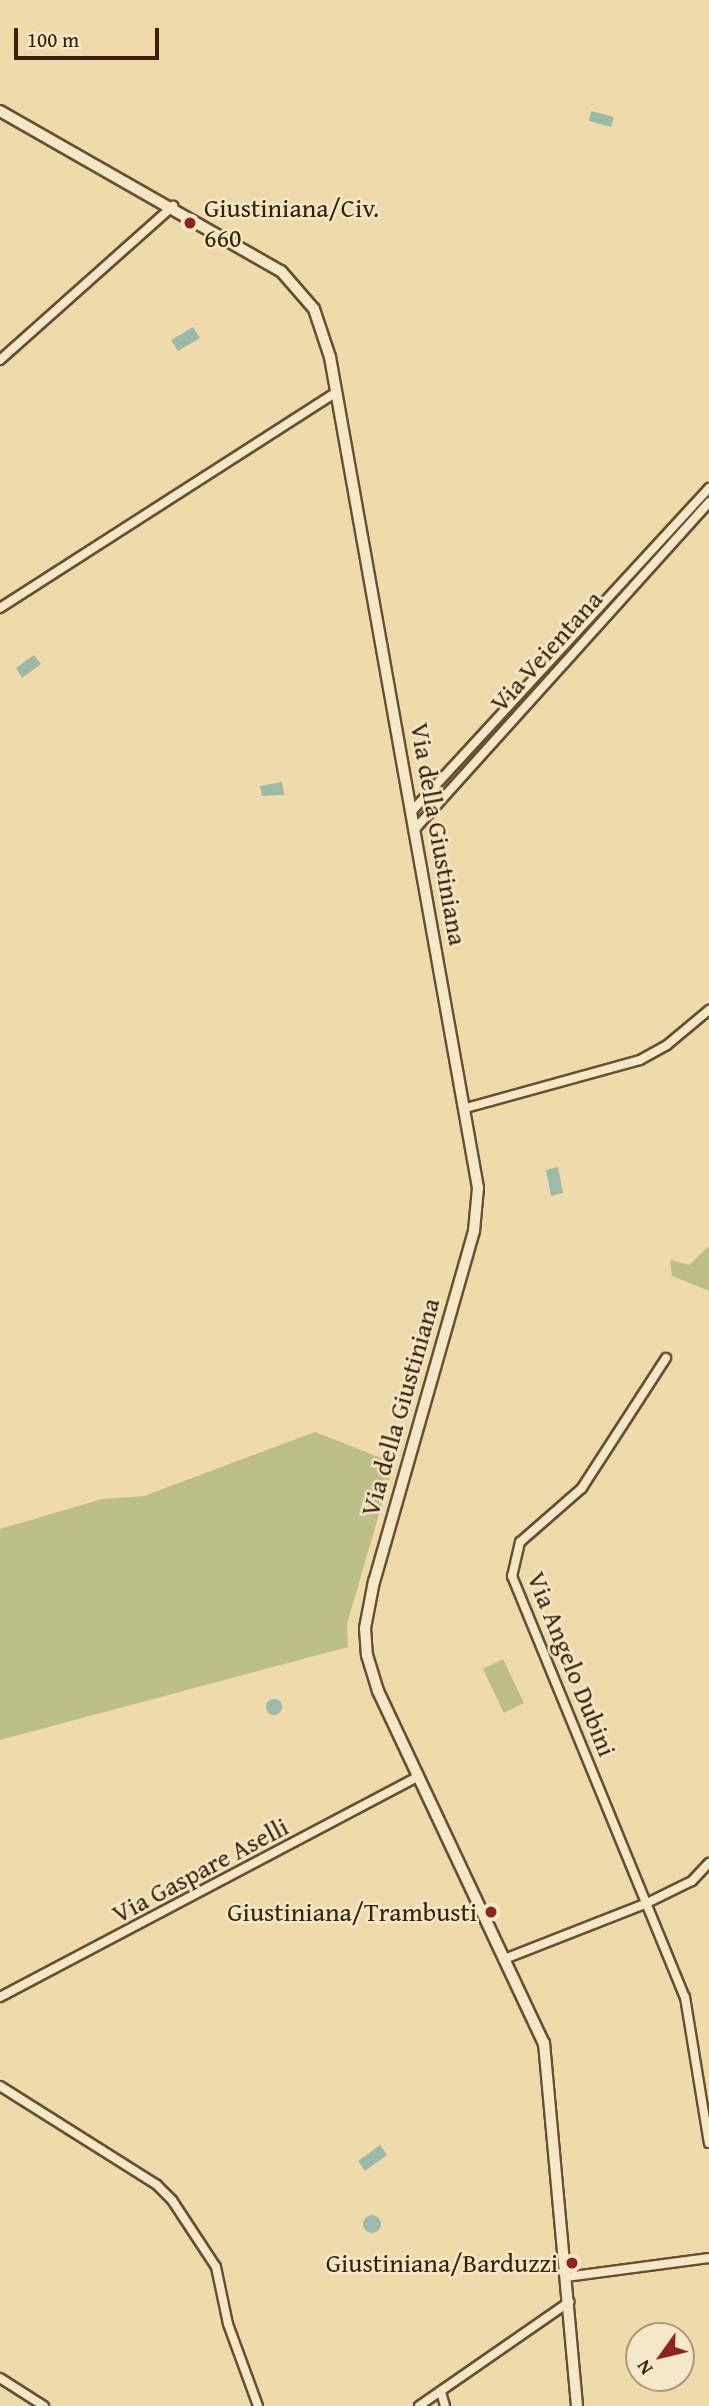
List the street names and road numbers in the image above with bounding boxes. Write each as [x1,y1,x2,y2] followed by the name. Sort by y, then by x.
[483,584,609,718] street label: Via Veientana
[404,720,474,948] street label: Via della Giustiniana
[354,1294,446,1520] street label: Via della Giustiniana
[521,1567,623,1761] street label: Via Angelo Dubini
[107,1810,293,1930] street label: Via Gaspare Aselli

